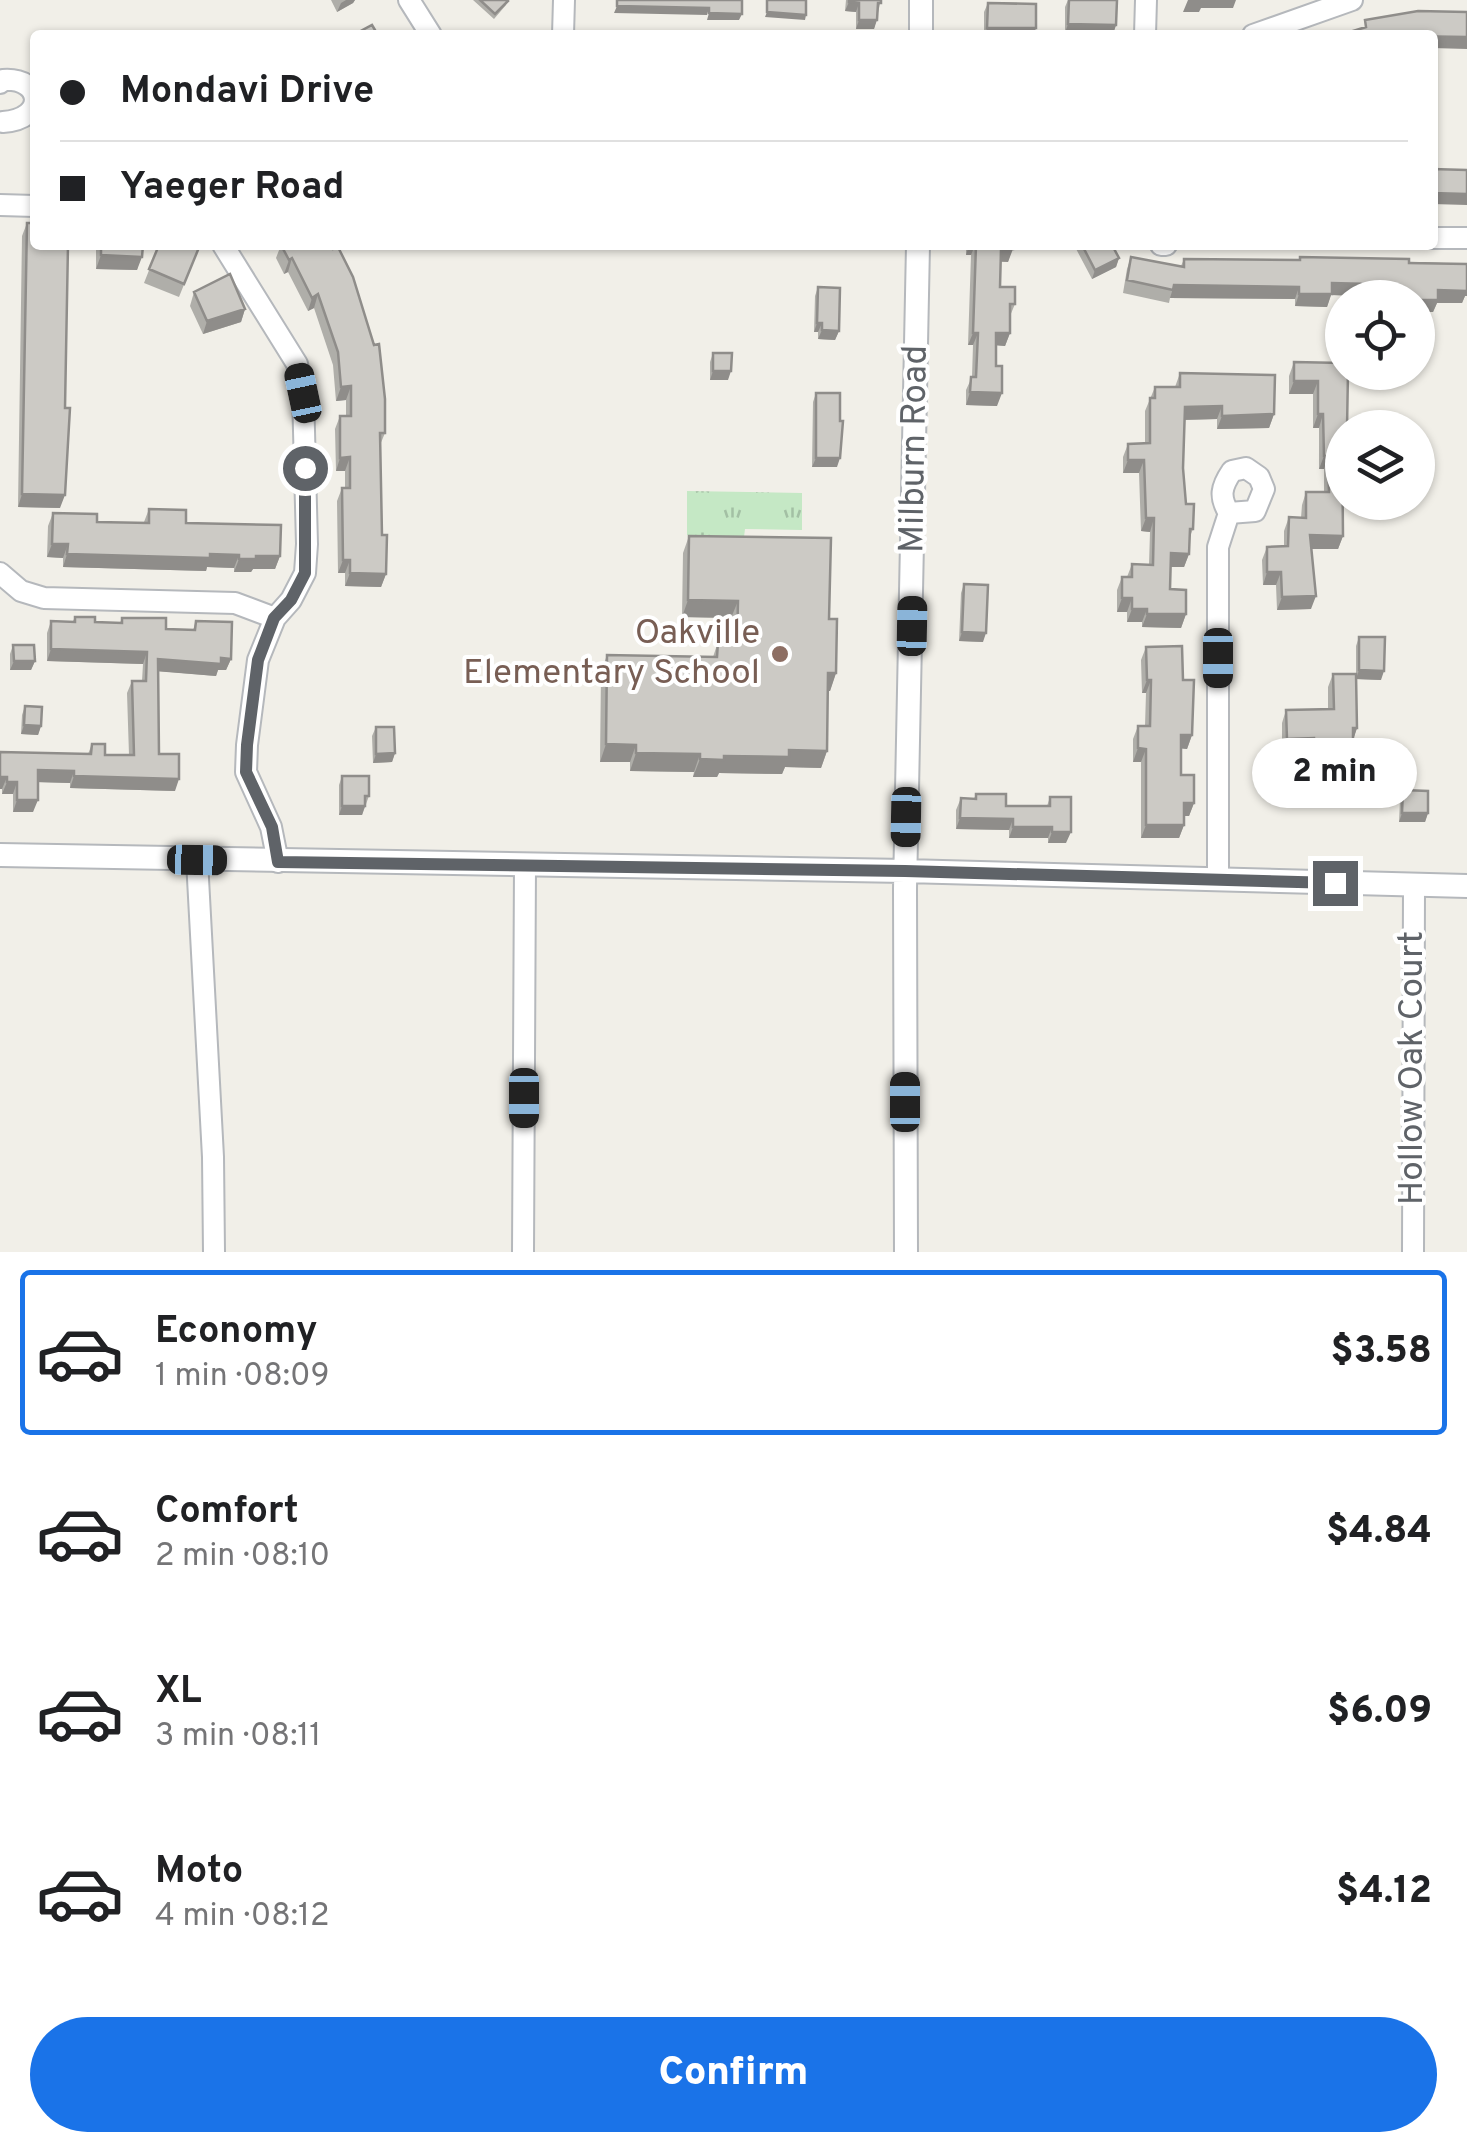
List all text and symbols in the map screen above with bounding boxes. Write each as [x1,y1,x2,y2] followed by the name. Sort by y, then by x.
[120,68,374,117] text: Mondavi Drive
[120,164,344,213] text: Yaeger Road
[1325,280,1435,520] map controls
[1325,280,1435,390] button: locate
[891,345,939,553] street label: Milburn Road
[282,361,324,425] car
[1325,410,1435,520] button: layers
[283,446,328,491] route start
[896,596,928,656] car
[463,612,760,696] place label: Oakville Elementary School
[1203,628,1233,688] car
[769,643,791,665] marker: Oakville Elementary School
[1252,738,1418,808] callout: 2 min
[1292,753,1377,793] text: 2 min
[890,787,922,847] car
[167,844,227,876] car
[1313,861,1358,906] route end
[1391,931,1435,1205] street label: Hollow Oak Court
[509,1068,539,1128] car
[890,1072,920,1132] car
[35,1308,125,1398] icon: car
[155,1308,317,1357] text: Economy
[1331,1328,1432,1377] text: $3.58
[155,1357,330,1397] text: 1 min · 08:09
[35,1488,125,1578] icon: car
[155,1488,299,1537] text: Comfort
[1326,1508,1432,1557] text: $4.84
[155,1537,330,1577] text: 2 min · 08:10
[35,1668,125,1758] icon: car
[155,1668,202,1717] text: XL
[1327,1688,1432,1737] text: $6.09
[155,1717,321,1757] text: 3 min · 08:11
[35,1848,125,1938] icon: car
[155,1848,243,1897] text: Moto
[1336,1868,1432,1917] text: $4.12
[155,1897,330,1937] text: 4 min · 08:12
[30,2017,1437,2132] button: Confirm

